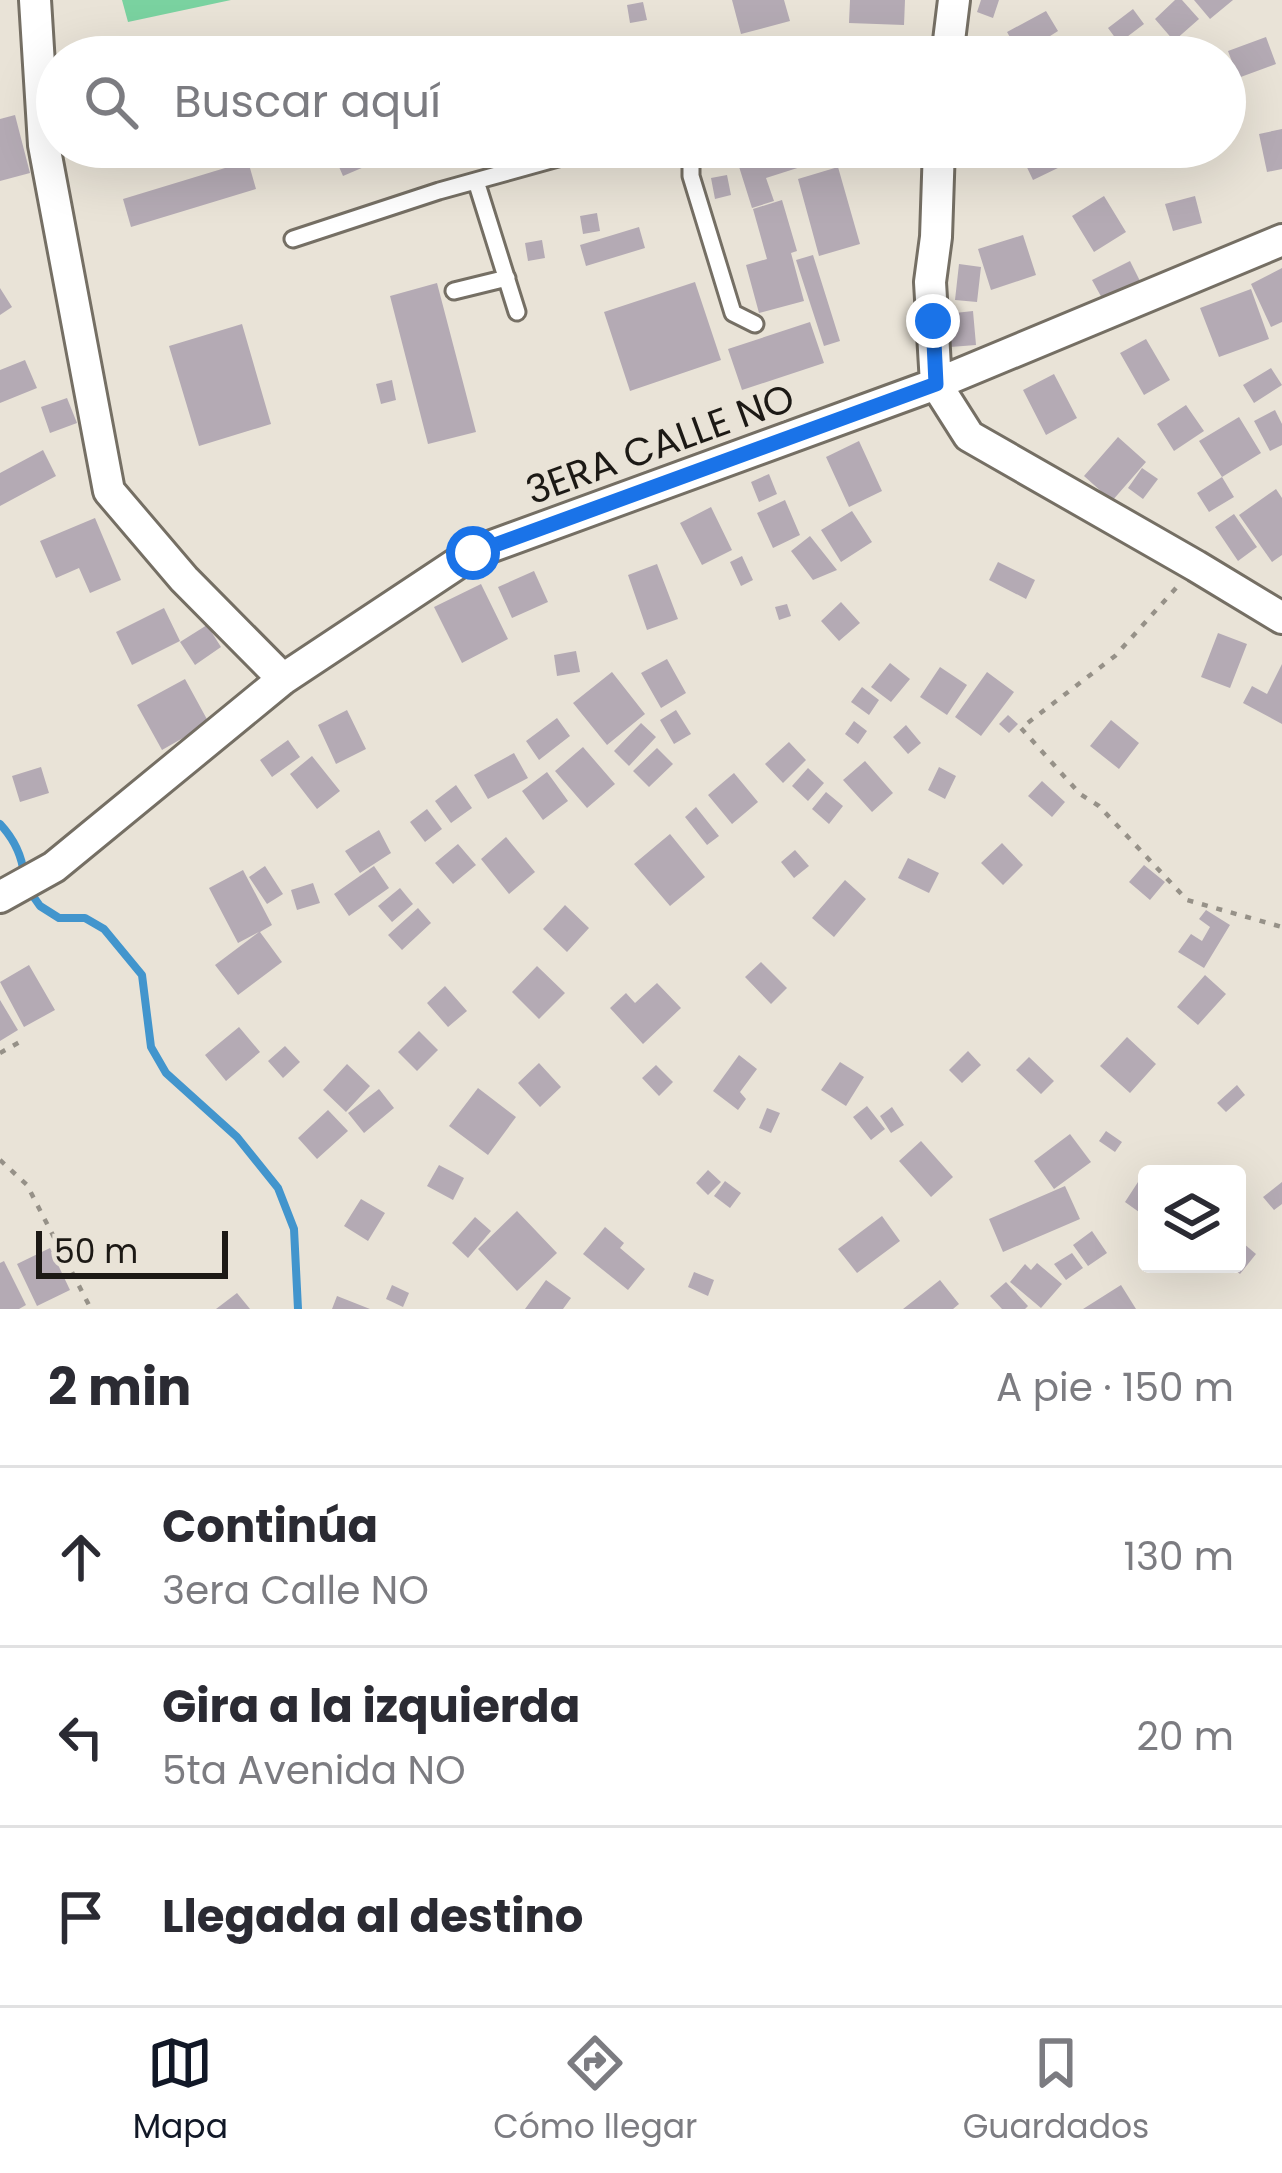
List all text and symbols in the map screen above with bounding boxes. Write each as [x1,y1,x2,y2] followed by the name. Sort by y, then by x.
[36,36,1246,168] search box
[78,69,144,135] icon: search
[174,70,441,133] text: Buscar aquí
[906,294,960,348] route end
[518,370,802,518] street label: 3ERA CALLE NO
[446,526,500,580] route start
[1138,1165,1246,1273] map controls
[1138,1165,1246,1273] button: layers
[36,1225,228,1278] scale bar
[54,1228,138,1275] text: 50 m
[48,1351,191,1423] text: 2 min
[996,1360,1234,1415] text: A pie · 150 m
[162,1495,378,1558] text: Continúa
[48,1524,114,1590] icon: ahead
[1123,1529,1234,1584] text: 130 m
[162,1563,429,1618] text: 3era Calle NO
[162,1675,580,1738] text: Gira a la izquierda
[48,1704,114,1770] icon: left
[1136,1709,1234,1764] text: 20 m
[162,1743,466,1798] text: 5ta Avenida NO
[48,1884,114,1950] icon: arrive
[162,1885,584,1948] text: Llegada al destino
[133,2030,228,2152] tab: Mapa
[493,2030,697,2152] tab: Cómo llegar
[963,2030,1149,2152] tab: Guardados

